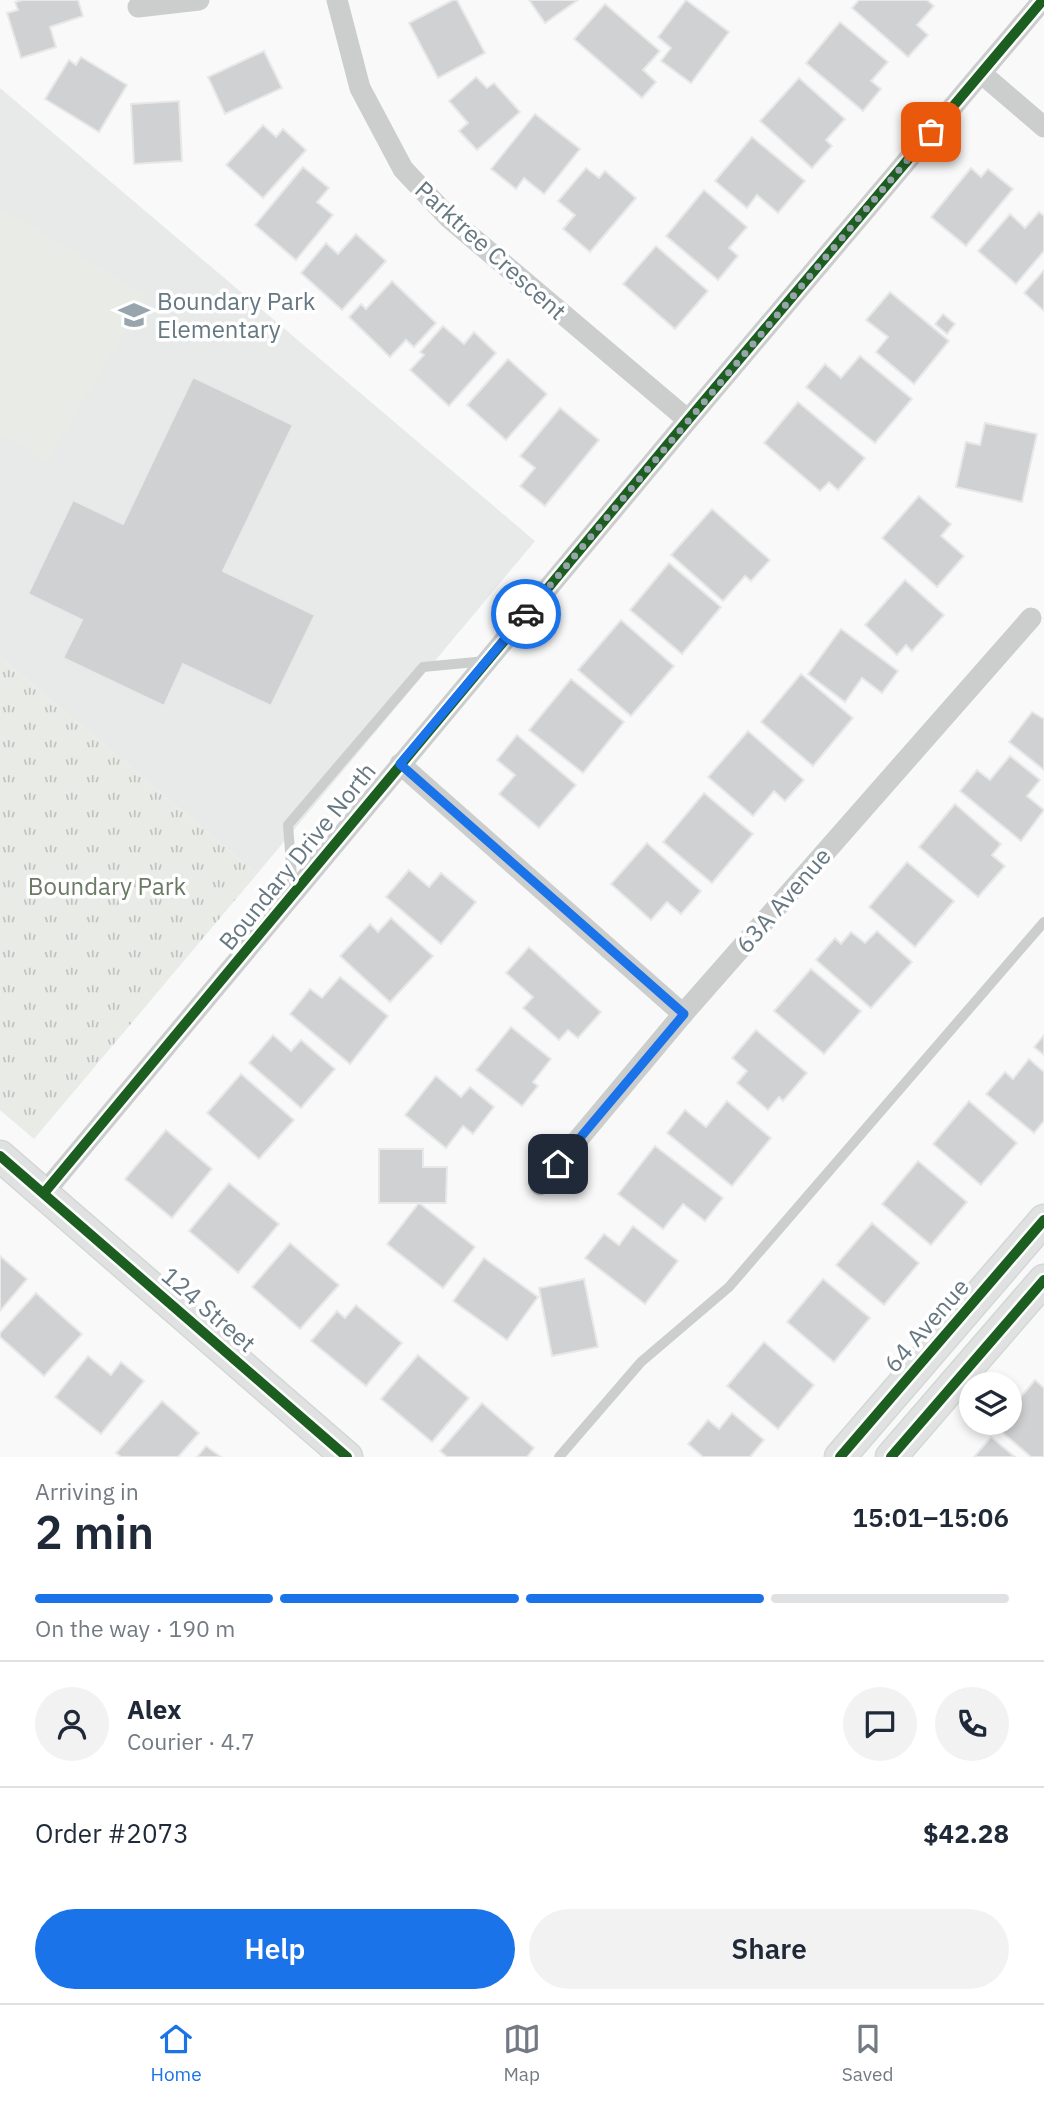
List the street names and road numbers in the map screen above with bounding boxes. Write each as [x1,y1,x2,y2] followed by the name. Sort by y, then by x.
[409,174,573,326] street label: Parktree Crescent
[211,756,383,956] street label: Boundary Drive North
[728,840,838,960] street label: 63A Avenue
[155,1259,263,1359] street label: 124 Street
[876,1271,976,1379] street label: 64 Avenue

